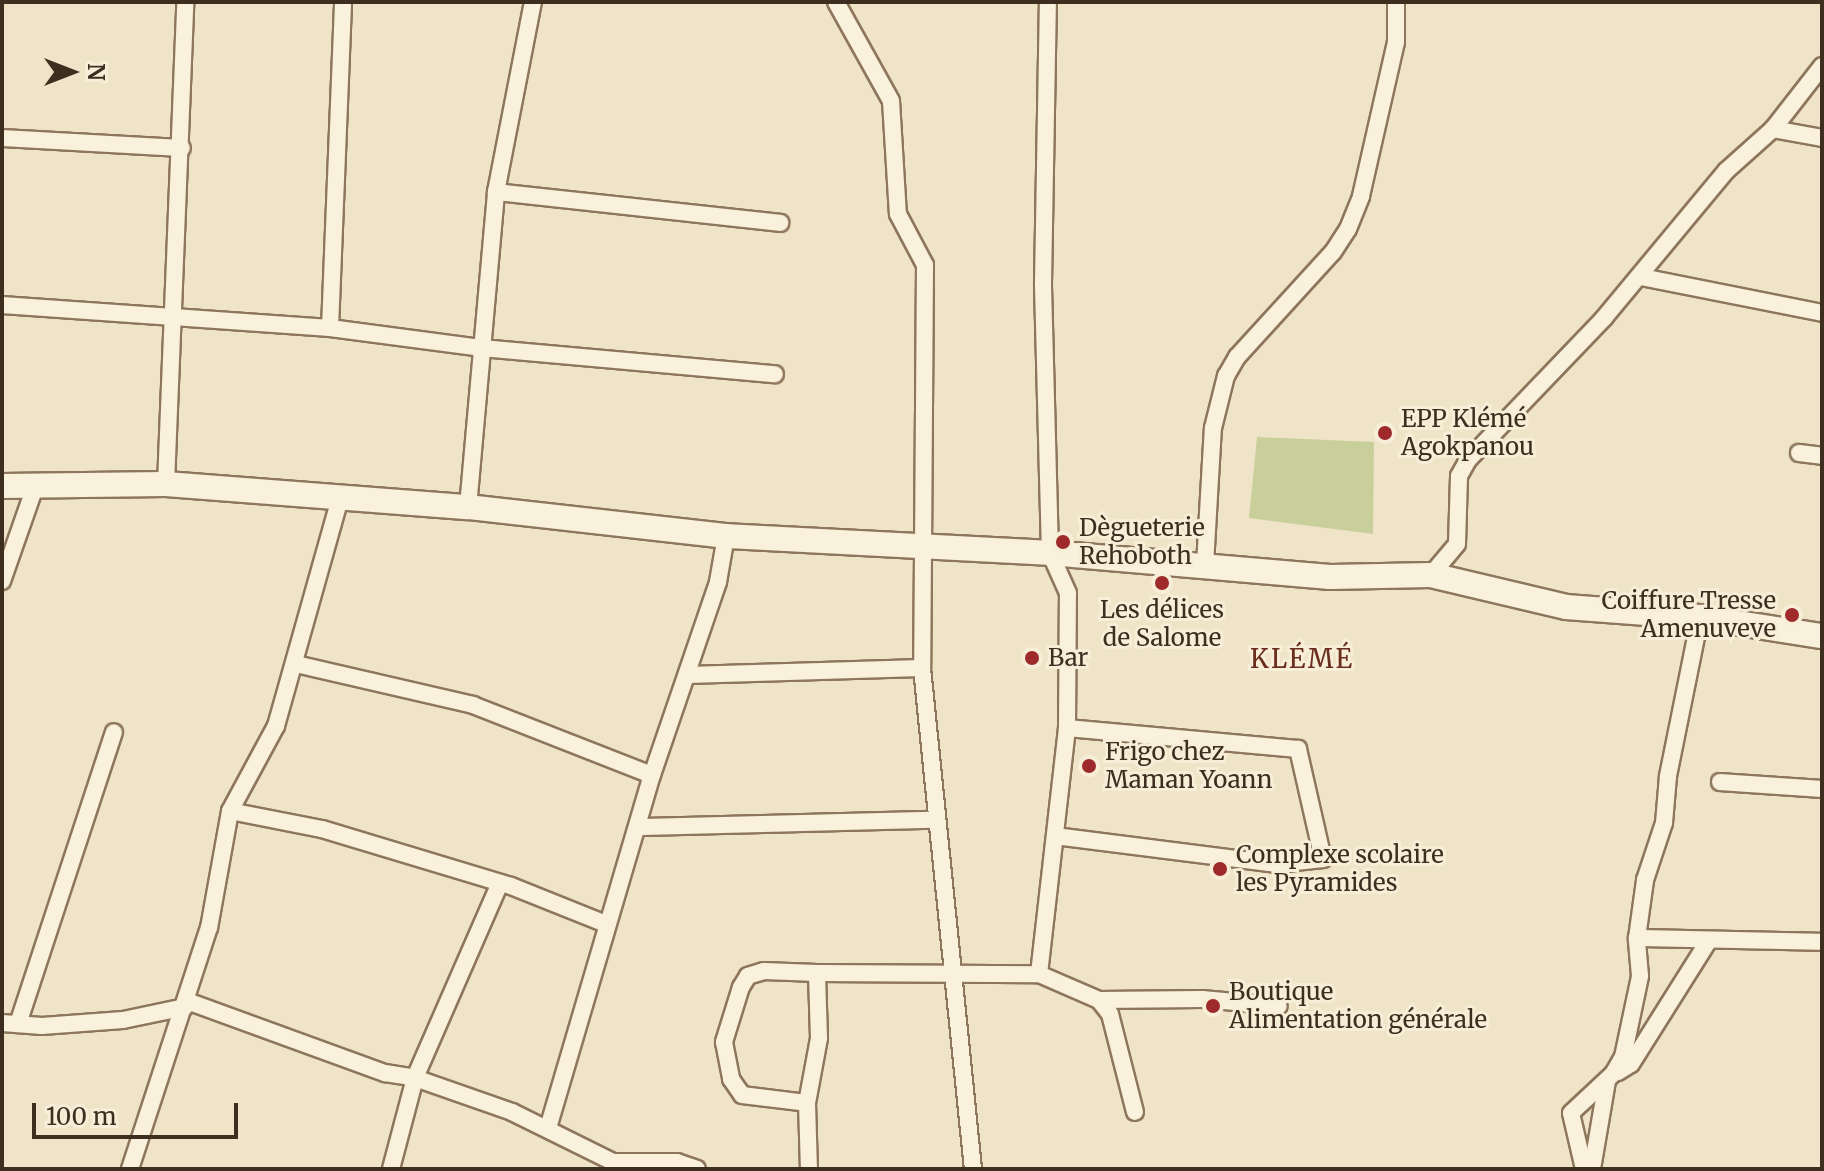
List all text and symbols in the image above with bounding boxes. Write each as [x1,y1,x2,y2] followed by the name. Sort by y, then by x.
[32,32,112,112] north arrow
[82,63,110,81] text: N
[1401,405,1534,461] place label: EPP Klémé Agokpanou
[1376,424,1394,442] marker: EPP Klémé Agokpanou
[1079,514,1205,570] place label: Dègueterie Rehoboth
[1054,533,1072,551] marker: Dègueterie Rehoboth
[1153,574,1171,592] marker: Les délices de Salome
[1602,587,1776,643] place label: Coiffure Tresse Amenuveve
[1100,596,1224,652] place label: Les délices de Salome
[1783,606,1801,624] marker: Coiffure Tresse Amenuveve
[1250,643,1354,675] district label: KLÉMÉ
[1048,644,1088,672] place label: Bar
[1023,649,1041,667] marker: Bar
[1105,738,1272,794] place label: Frigo chez Maman Yoann
[1080,757,1098,775] marker: Frigo chez Maman Yoann
[1236,841,1444,897] place label: Complexe scolaire les Pyramides
[1211,860,1229,878] marker: Complexe scolaire les Pyramides
[1229,978,1487,1034] place label: Boutique Alimentation générale
[1204,997,1222,1015] marker: Boutique Alimentation générale
[36,1087,242,1137] scale bar
[46,1101,116,1132] text: 100 m

